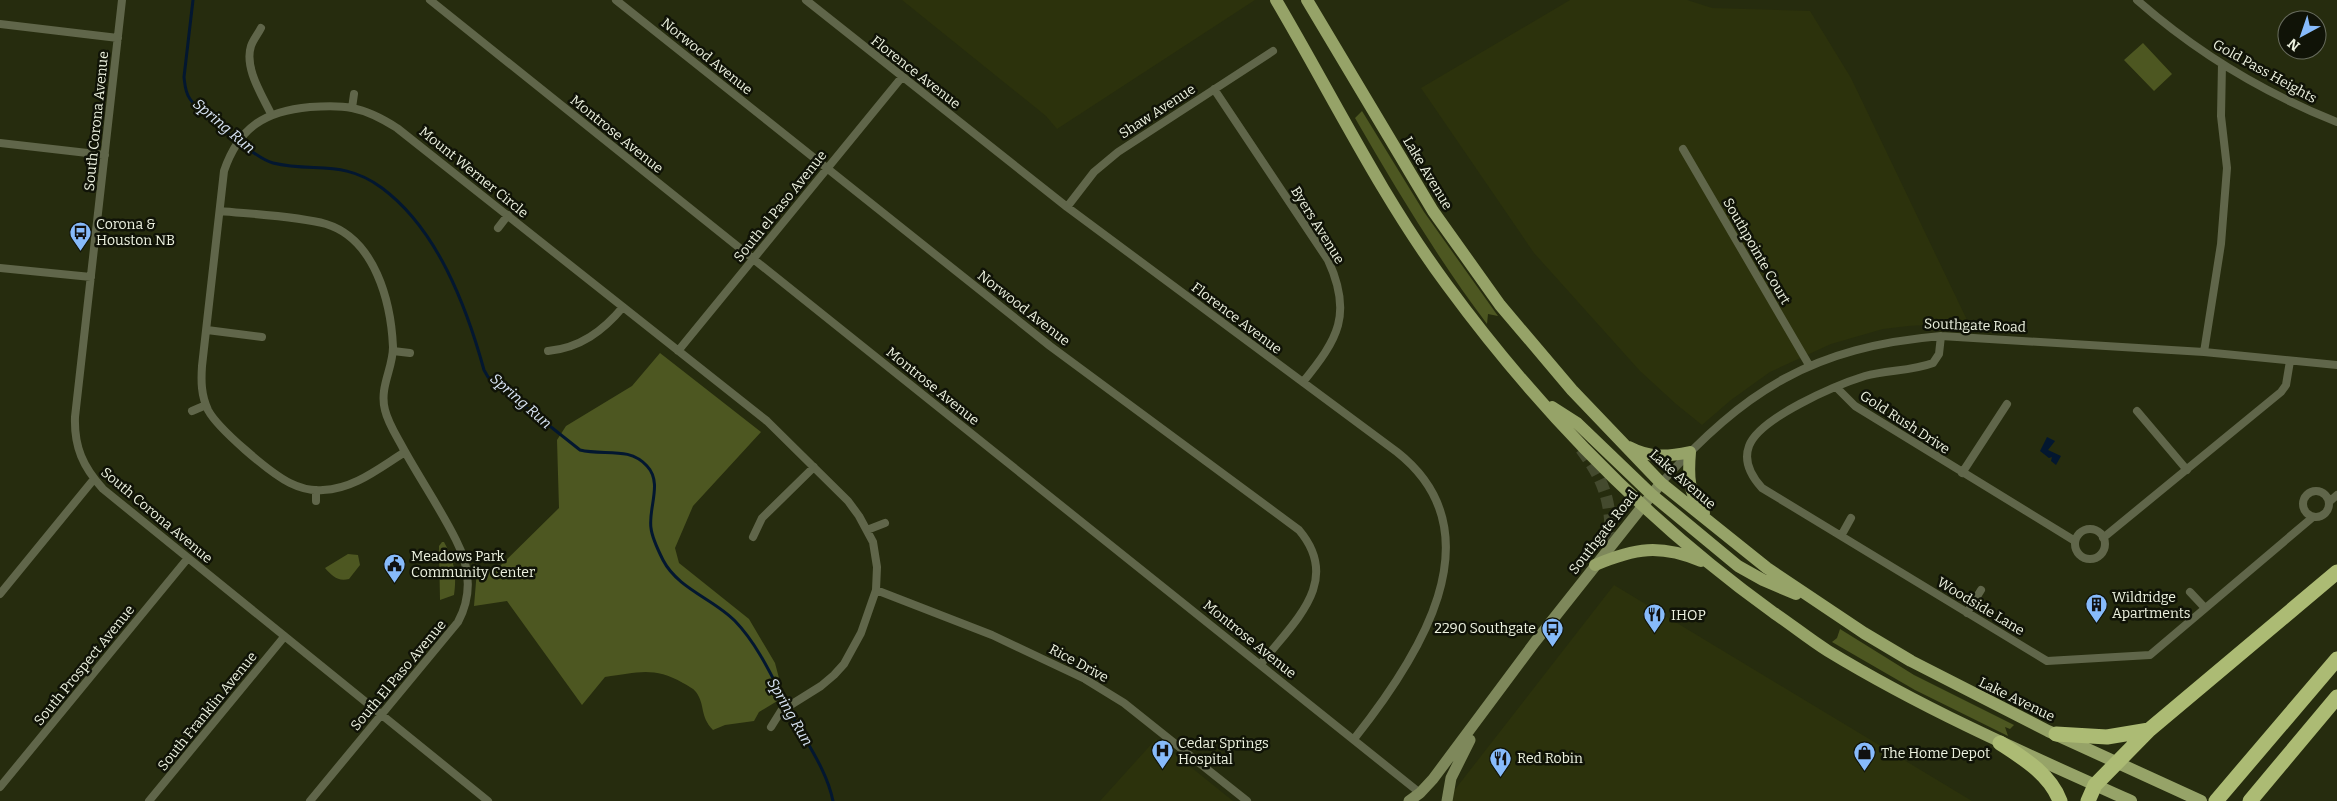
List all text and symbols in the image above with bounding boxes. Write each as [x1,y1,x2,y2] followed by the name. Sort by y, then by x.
[2277,10,2327,60] north arrow
[658,14,756,98] street label: Norwood Avenue
[868,32,964,113] street label: Florence Avenue
[2284,34,2304,55] text: N
[2210,36,2320,107] street label: Gold Pass Heights
[81,50,112,192] street label: South Corona Avenue
[1116,80,1199,142] street label: Shaw Avenue
[567,92,667,177] street label: Montrose Avenue
[189,95,259,157] water label: Spring Run
[416,123,532,222] street label: Mount Werner Circle
[1399,134,1456,213] street label: Lake Avenue
[730,147,831,265] street label: South el Paso Avenue
[1287,183,1348,267] street label: Byers Avenue
[1719,195,1794,307] street label: Southpointe Court
[96,216,175,249] place label: Corona & Houston NB
[68,220,92,251] bus stop icon: Corona & Houston NB
[974,267,1073,350] street label: Norwood Avenue
[1188,279,1285,358] street label: Florence Avenue
[1924,315,2026,336] street label: Southgate Road
[883,344,983,429] street label: Montrose Avenue
[487,369,555,433] water label: Spring Run
[1857,387,1953,458] street label: Gold Rush Drive
[1646,446,1719,513] street label: Lake Avenue
[97,464,216,567] street label: South Corona Avenue
[1565,487,1642,578] street label: Southgate Road
[411,548,535,581] place label: Meadows Park Community Center
[383,552,407,583] public building icon: Meadows Park Community Center
[1934,574,2028,639] street label: Woodside Lane
[2112,589,2190,622] place label: Wildridge Apartments
[2084,593,2108,624] building icon: Wildridge Apartments
[1200,597,1300,682] street label: Montrose Avenue
[30,602,138,729] street label: South Prospect Avenue
[1643,603,1667,634] restaurant icon: IHOP
[1671,607,1706,624] place label: IHOP
[347,616,450,734] street label: South El Paso Avenue
[1540,616,1564,647] bus stop icon: 2290 Southgate
[1434,620,1536,637] place label: 2290 Southgate
[1046,641,1111,686] street label: Rice Drive
[154,648,261,774] street label: South Franklin Avenue
[1976,674,2058,725] street label: Lake Avenue
[763,675,817,749] water label: Spring Run
[1178,735,1269,768] place label: Cedar Springs Hospital
[1150,739,1174,770] hospital icon: Cedar Springs Hospital
[1853,741,1877,772] shop icon: The Home Depot
[1881,745,1990,762] place label: The Home Depot
[1489,746,1513,777] restaurant icon: Red Robin
[1517,750,1583,767] place label: Red Robin

